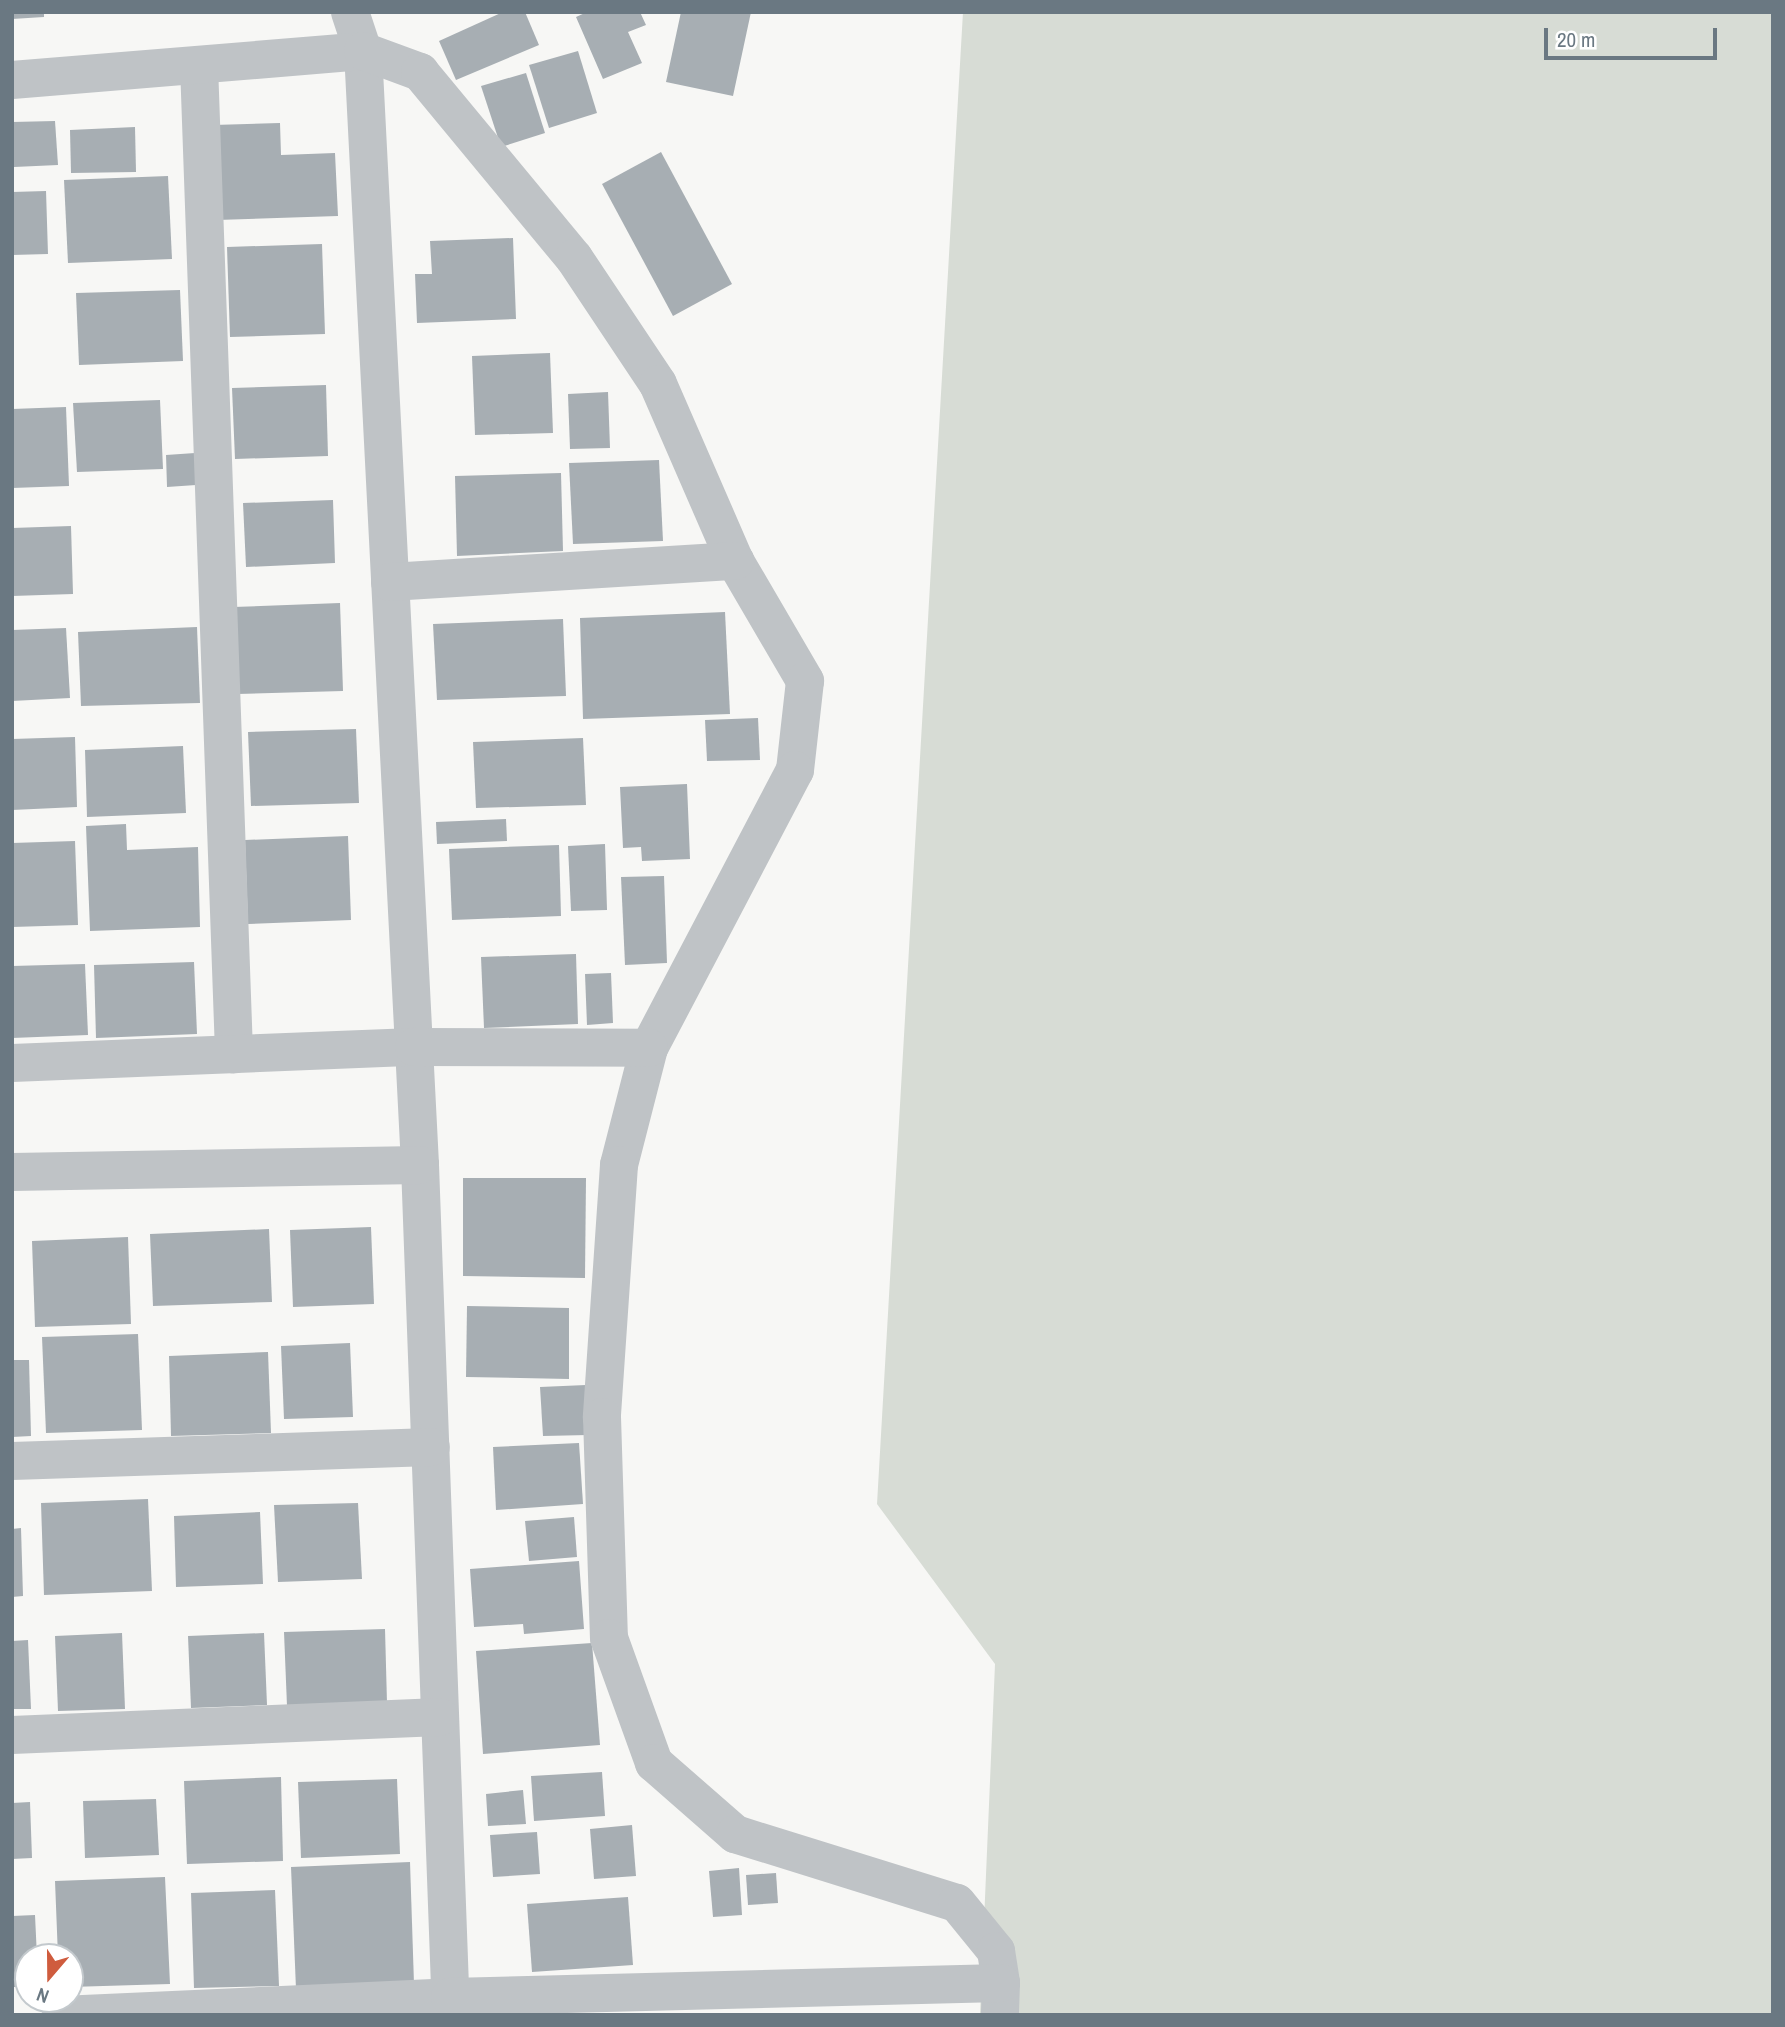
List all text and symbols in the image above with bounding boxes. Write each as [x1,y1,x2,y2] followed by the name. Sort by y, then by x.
[1547,14,1720,58] scale bar
[1557,25,1595,54] text: 20 m
[14,1943,84,2013] north arrow
[33,1982,52,2010] text: N

